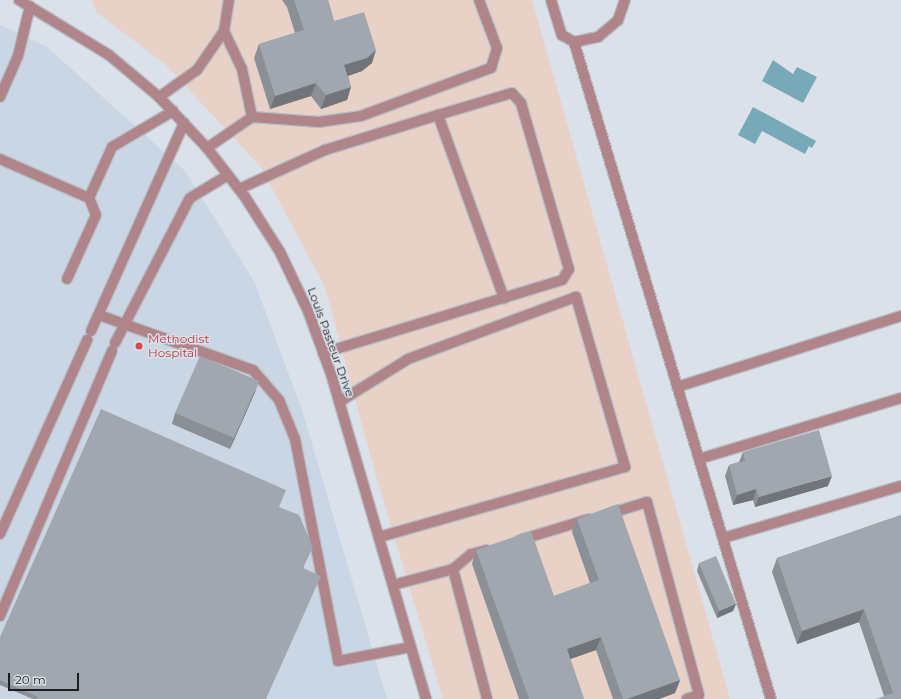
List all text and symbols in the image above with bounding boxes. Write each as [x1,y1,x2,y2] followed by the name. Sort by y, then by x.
[304,285,358,399] street label: Louis Pasteur Drive
[148,332,209,360] place label: Methodist Hospital
[133,340,145,352] marker: Methodist Hospital
[10,665,81,691] scale bar
[15,672,46,687] text: 20 m

